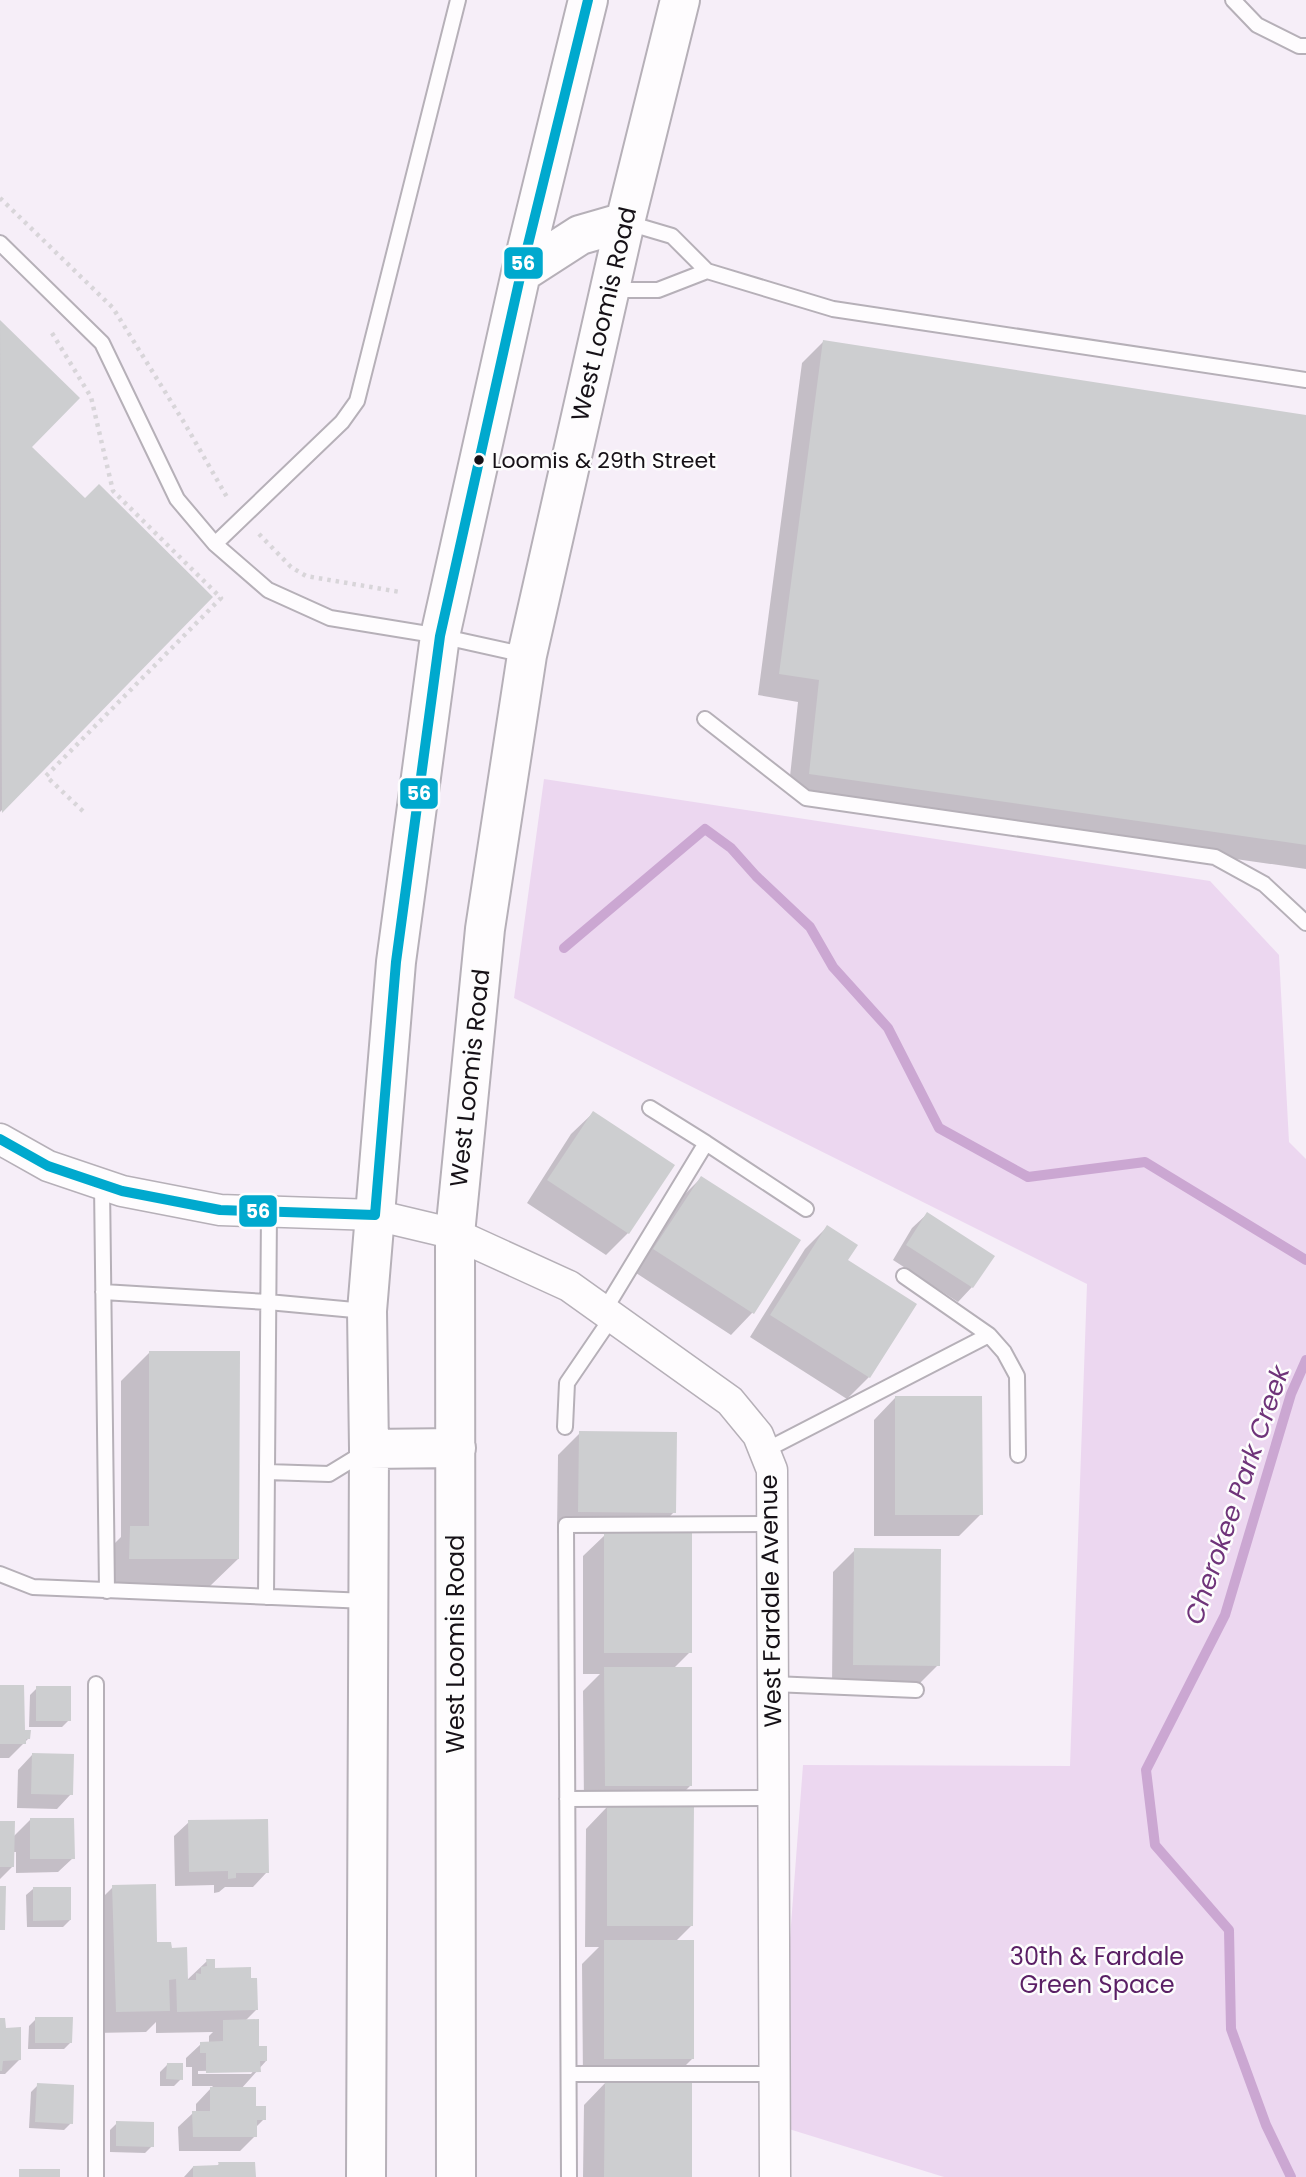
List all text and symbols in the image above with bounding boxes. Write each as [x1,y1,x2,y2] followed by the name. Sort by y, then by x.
[563,203,644,424] street label: West Loomis Road
[503,246,544,280] line badge: 56
[511,250,535,277] text: 56
[492,445,716,476] place label: Loomis & 29th Street
[472,453,486,467] marker: Loomis & 29th Street
[399,777,439,810] line badge: 56
[407,780,431,807] text: 56
[442,967,497,1189] street label: West Loomis Road
[238,1194,278,1228] line badge: 56
[246,1198,270,1225] text: 56
[1176,1359,1299,1629] water label: Cherokee Park Creek
[752,1474,789,1728] street label: West Fardale Avenue
[439,1534,472,1754] street label: West Loomis Road
[1010,1940,1184,2001] park label: 30th & Fardale Green Space

